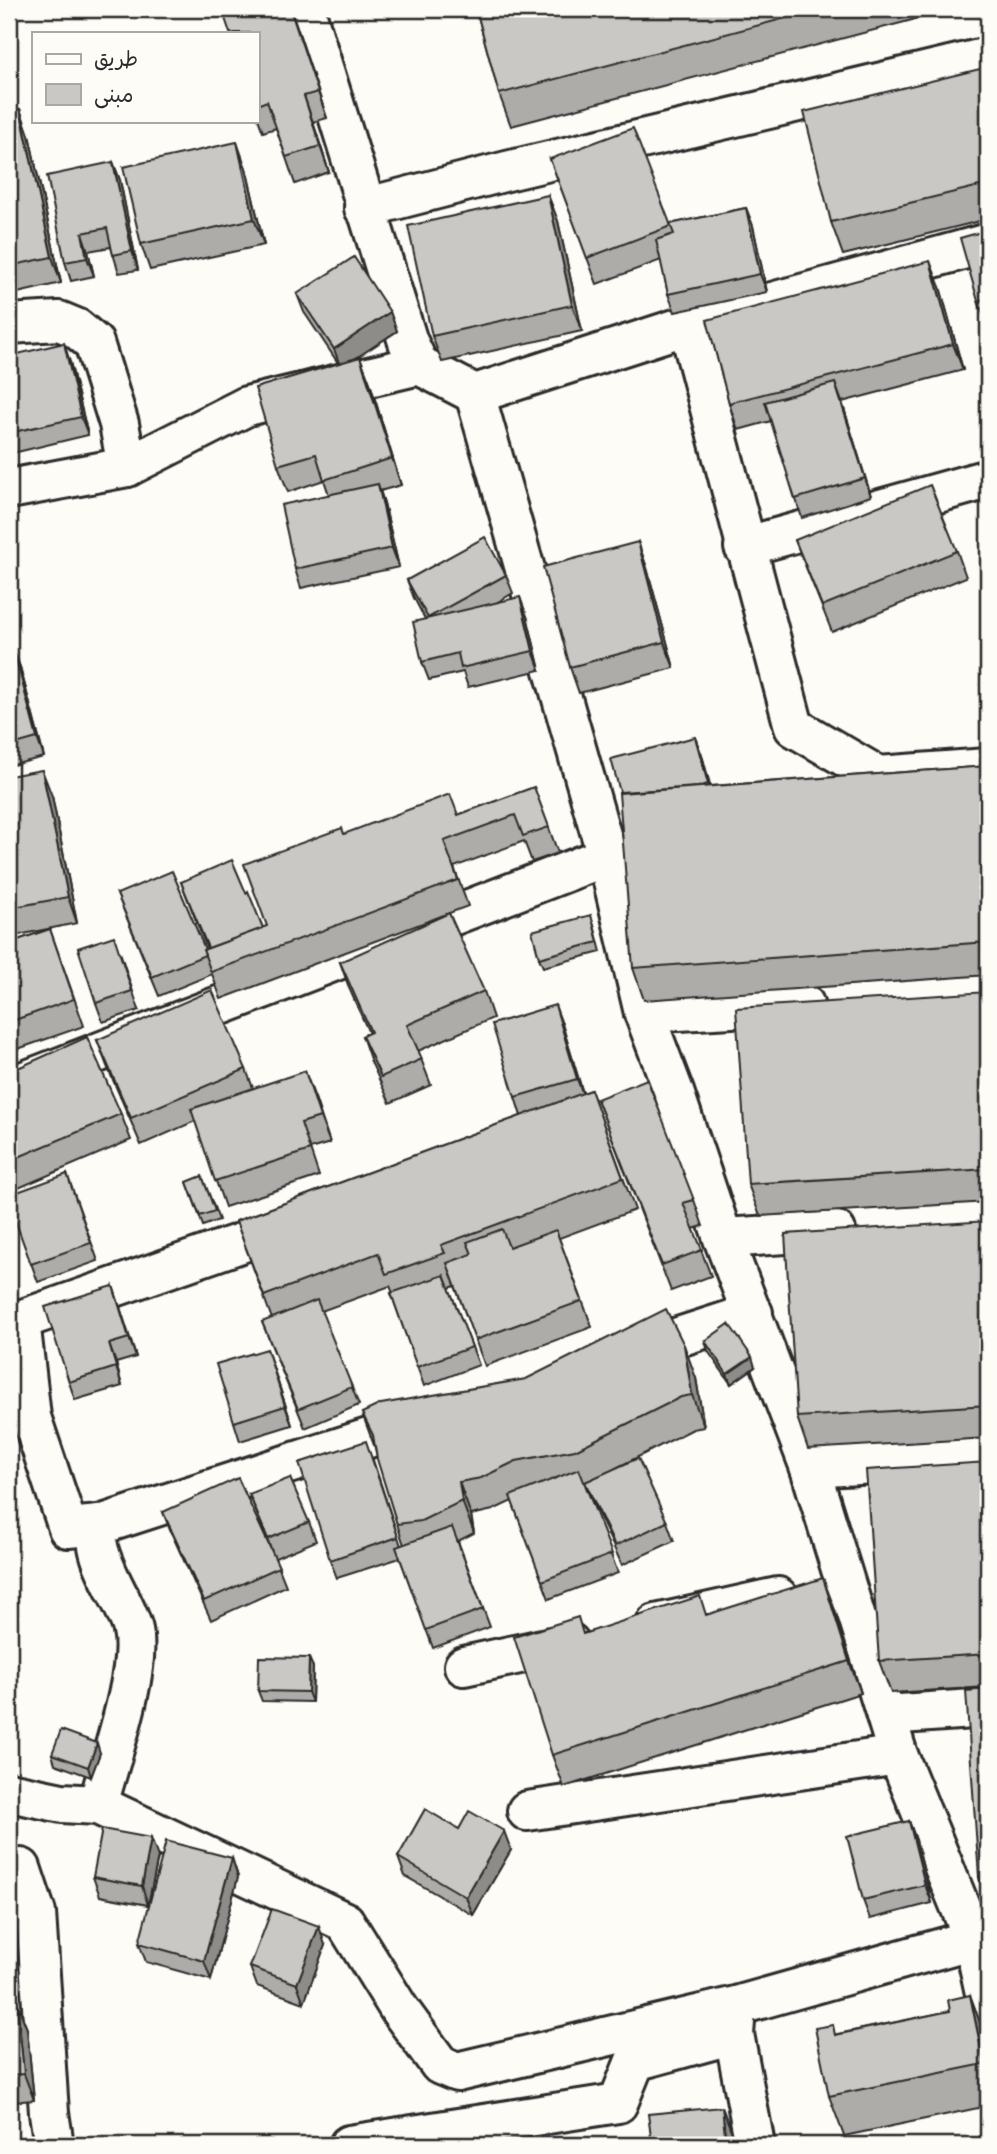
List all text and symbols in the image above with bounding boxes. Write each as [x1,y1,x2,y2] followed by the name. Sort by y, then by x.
[32,32,259,122] legend
[94,46,138,73] text: طريق
[94,82,133,109] text: مبنى

